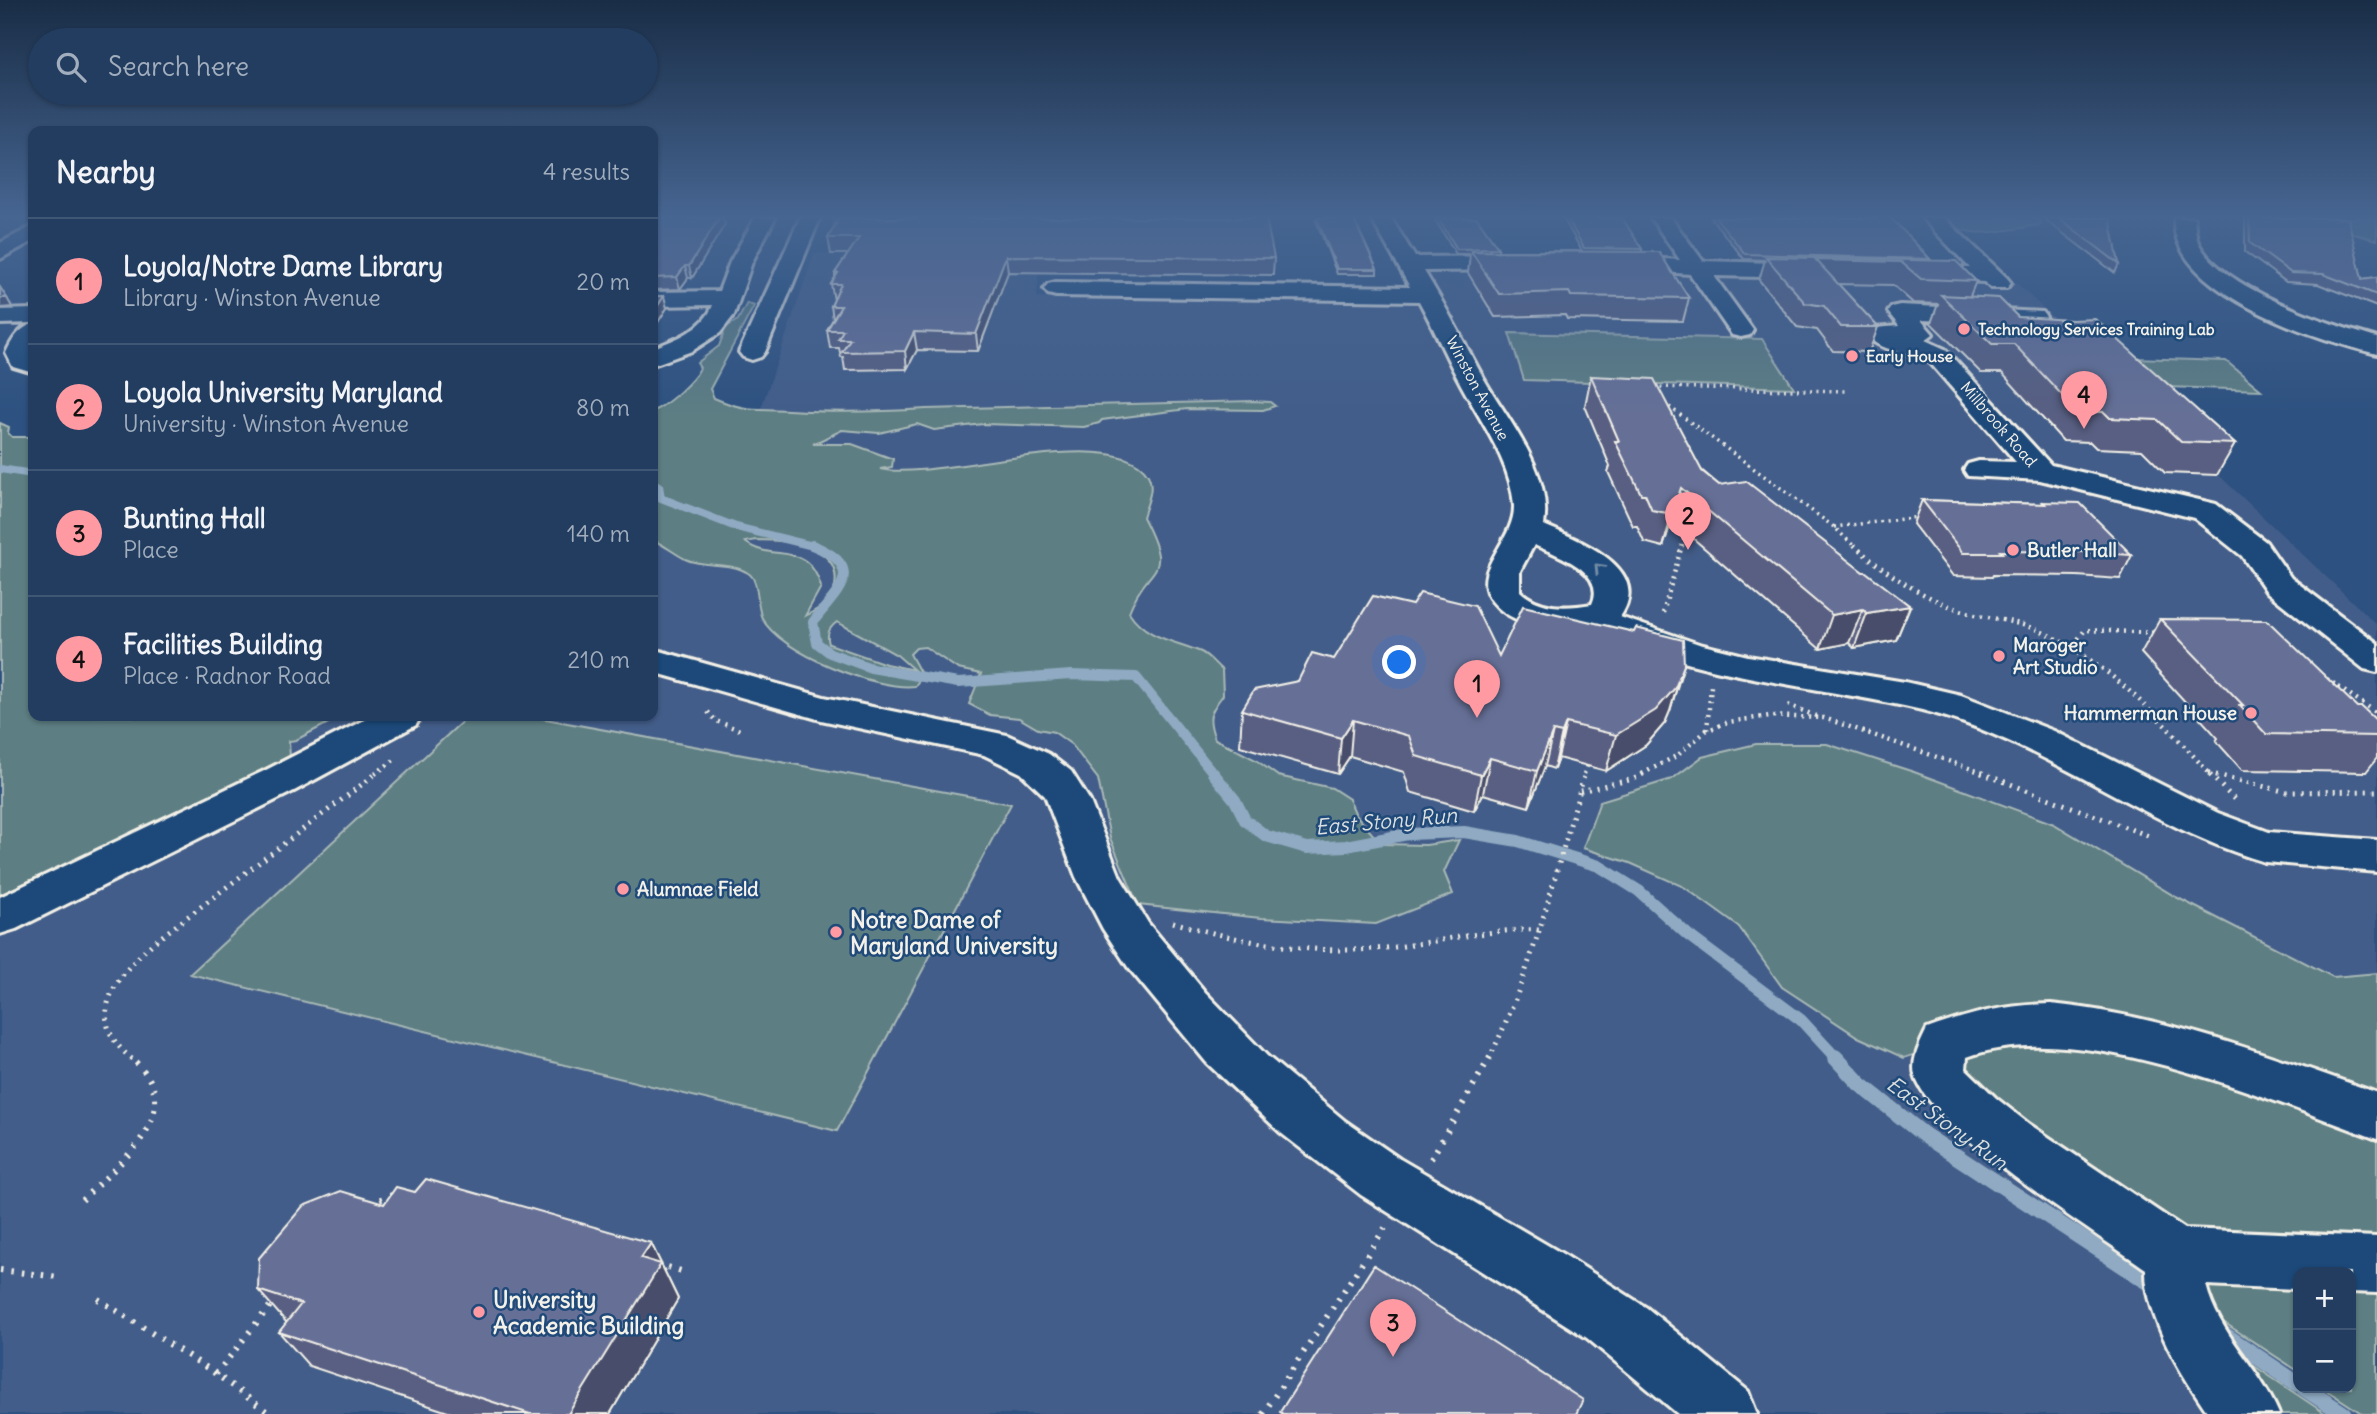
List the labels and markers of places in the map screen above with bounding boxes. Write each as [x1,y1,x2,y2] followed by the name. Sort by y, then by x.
[1978,319,2215,340] place label: Technology Services Training Lab
[1956,321,1972,337] marker: Technology Services Training Lab
[1866,346,1953,367] place label: Early House
[1844,348,1860,364] marker: Early House
[2061,371,2107,429] pin: 4
[1665,492,1711,550] pin: 2
[2027,538,2117,562] place label: Butler Hall
[2005,542,2021,558] marker: Butler Hall
[2013,633,2098,679] place label: Maroger Art Studio
[1991,648,2007,664] marker: Maroger Art Studio
[1454,660,1500,718] pin: 1
[2064,701,2237,725] place label: Hammerman House
[2243,705,2259,721] marker: Hammerman House
[637,877,758,901] place label: Alumnae Field
[615,881,631,897] marker: Alumnae Field
[850,905,1058,960] place label: Notre Dame of Maryland University
[828,924,844,940] marker: Notre Dame of Maryland University
[493,1285,684,1340] place label: University Academic Building
[1370,1299,1416,1357] pin: 3
[471,1304,487,1320] marker: University Academic Building

